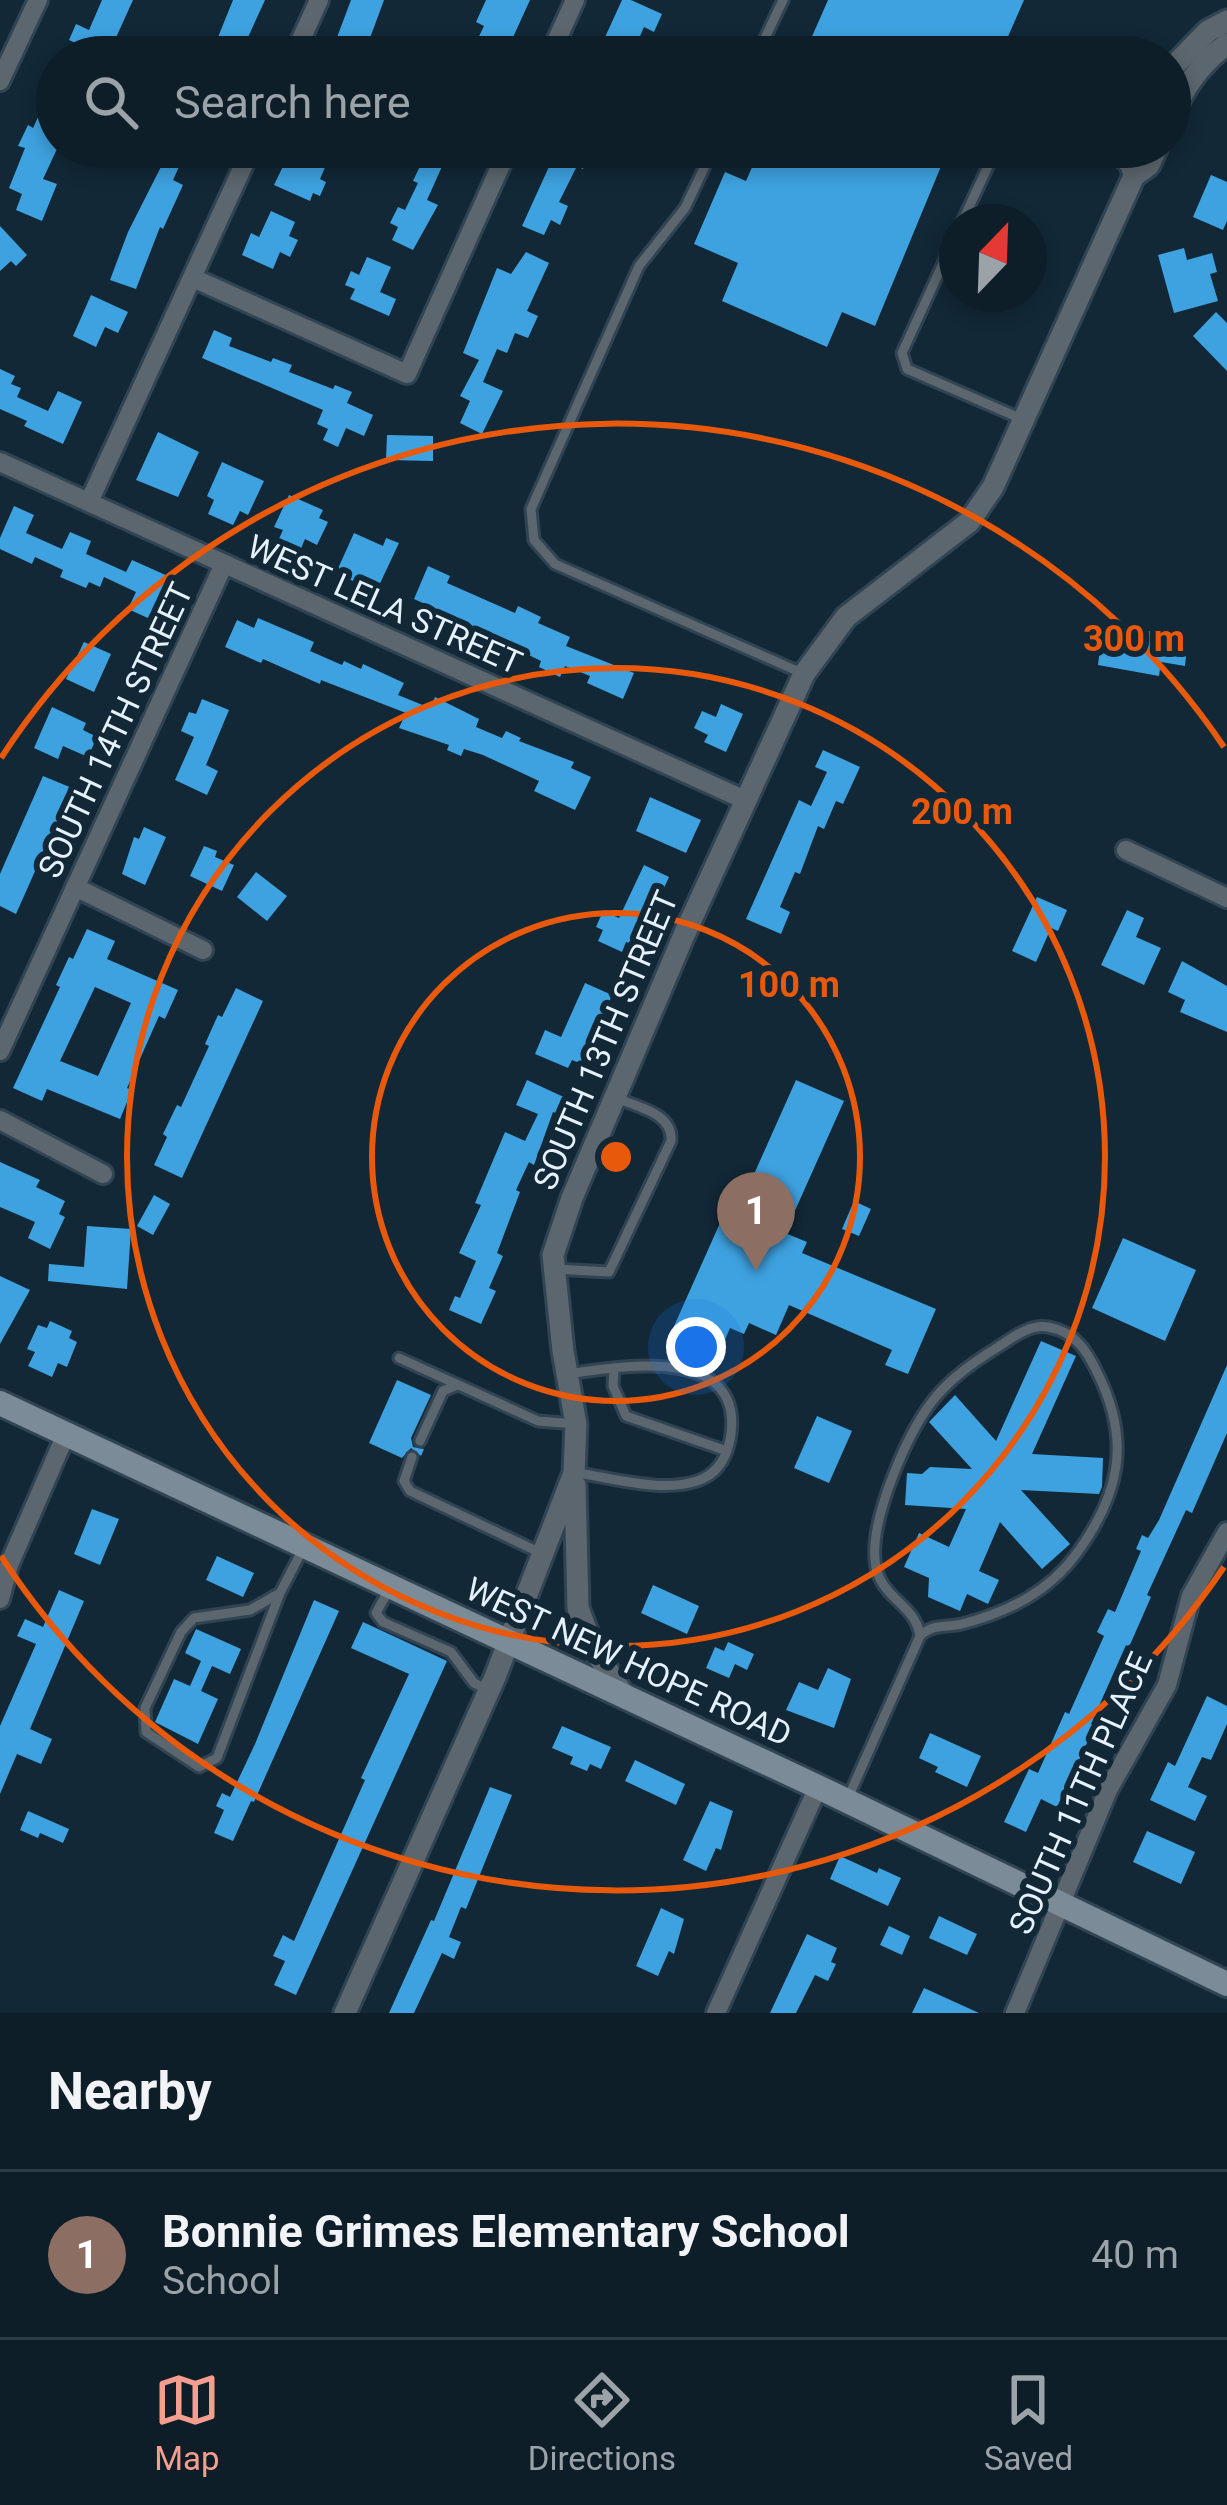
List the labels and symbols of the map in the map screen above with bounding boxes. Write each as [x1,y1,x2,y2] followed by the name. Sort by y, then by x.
[939,204,1047,312] north arrow
[242,526,528,683] street label: WEST LELA STREET
[30,577,201,884] street label: SOUTH 14TH STREET
[1083,618,1185,660] text: 300 m
[911,791,1013,833] text: 200 m
[525,885,686,1195] street label: SOUTH 13TH STREET
[738,964,840,1006] text: 100 m
[595,1136,637,1178] centre of rings
[717,1172,795,1271] pin: 1
[666,1317,726,1377] your location
[460,1569,798,1754] street label: WEST NEW HOPE ROAD
[1001,1646,1160,1940] street label: SOUTH 11TH PLACE

